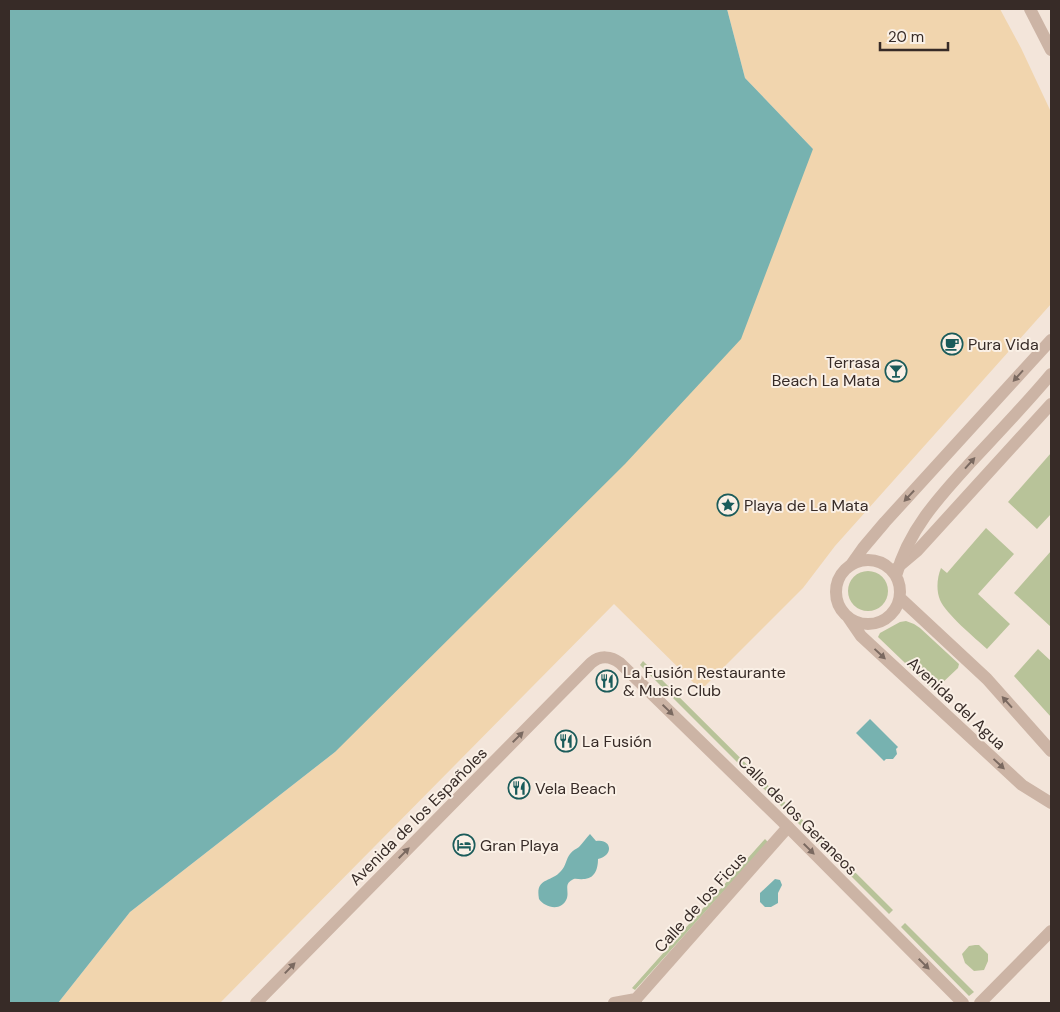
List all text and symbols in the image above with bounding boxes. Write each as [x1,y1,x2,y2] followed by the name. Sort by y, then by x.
[880,20,948,52] scale bar
[888,27,924,47] text: 20 m
[940,332,964,356] cafe icon: Pura Vida
[968,334,1039,355] place label: Pura Vida
[772,352,880,391] place label: Terrasa Beach La Mata
[884,359,908,383] bar icon: Terrasa Beach La Mata
[1013,369,1024,382] one-way arrow
[964,458,976,470] one-way arrow
[903,490,915,502] one-way arrow
[716,493,740,517] place icon: Playa de La Mata
[744,495,868,516] place label: Playa de La Mata
[874,648,886,660] one-way arrow
[903,652,1010,754] street label: Avenida del Agua
[623,662,786,701] place label: La Fusión Restaurante & Music Club
[595,669,619,693] restaurant icon: La Fusión Restaurante & Music Club
[1002,695,1013,708] one-way arrow
[662,704,674,716] one-way arrow
[554,729,578,753] restaurant icon: La Fusión
[512,731,524,743] one-way arrow
[582,731,652,752] place label: La Fusión
[345,743,492,890] street label: Avenida de los Españoles
[733,751,862,880] street label: Calle de los Geraneos
[993,758,1005,770] one-way arrow
[507,776,531,800] restaurant icon: Vela Beach
[535,778,616,799] place label: Vela Beach
[452,833,476,857] hotel icon: Gran Playa
[480,835,559,856] place label: Gran Playa
[803,843,815,855] one-way arrow
[398,847,410,859] one-way arrow
[650,848,751,957] street label: Calle de los Ficus
[918,958,930,970] one-way arrow
[284,963,296,975] one-way arrow

